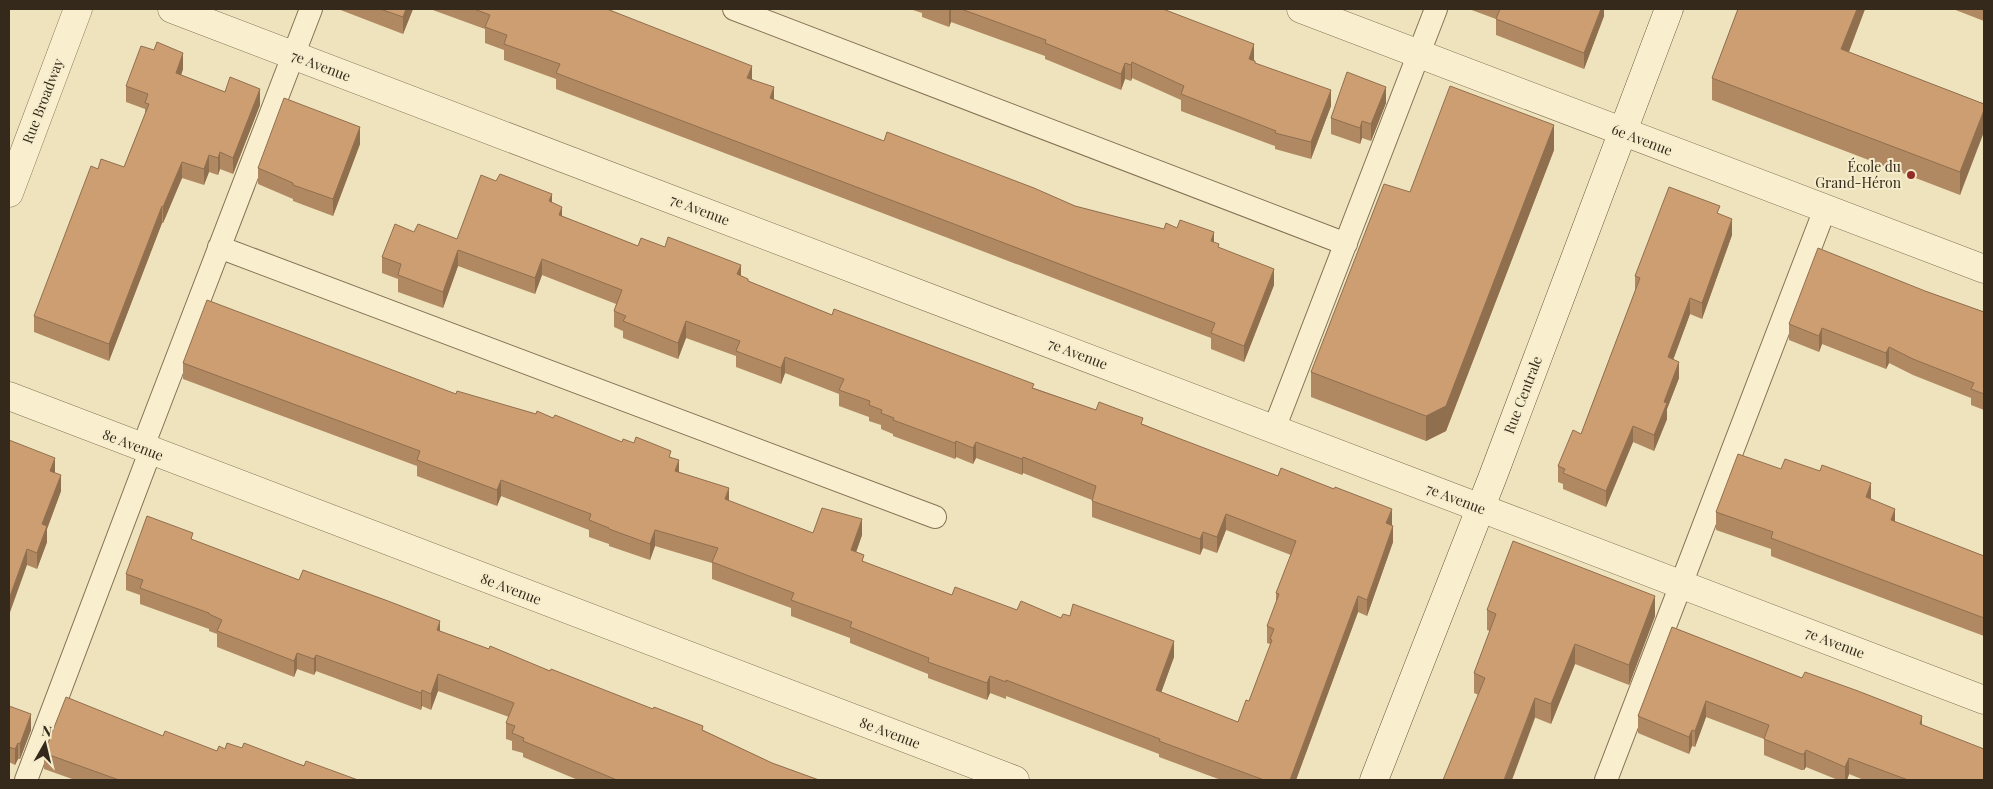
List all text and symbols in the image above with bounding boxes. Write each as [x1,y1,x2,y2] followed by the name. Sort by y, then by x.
[289,46,354,86] street label: 7e Avenue
[18,56,67,146] street label: Rue Broadway
[1609,119,1675,160] street label: 6e Avenue
[1815,157,1902,192] place label: École du Grand-Héron
[1905,169,1917,181] marker: École du Grand-Héron
[668,190,733,230] street label: 7e Avenue
[1046,334,1111,374] street label: 7e Avenue
[1499,353,1546,436] street label: Rue Centrale
[100,424,166,465] street label: 8e Avenue
[1424,479,1489,519] street label: 7e Avenue
[478,568,544,609] street label: 8e Avenue
[1803,623,1868,663] street label: 7e Avenue
[857,712,923,753] street label: 8e Avenue
[20,719,70,769] north arrow
[41,721,53,741] text: N

